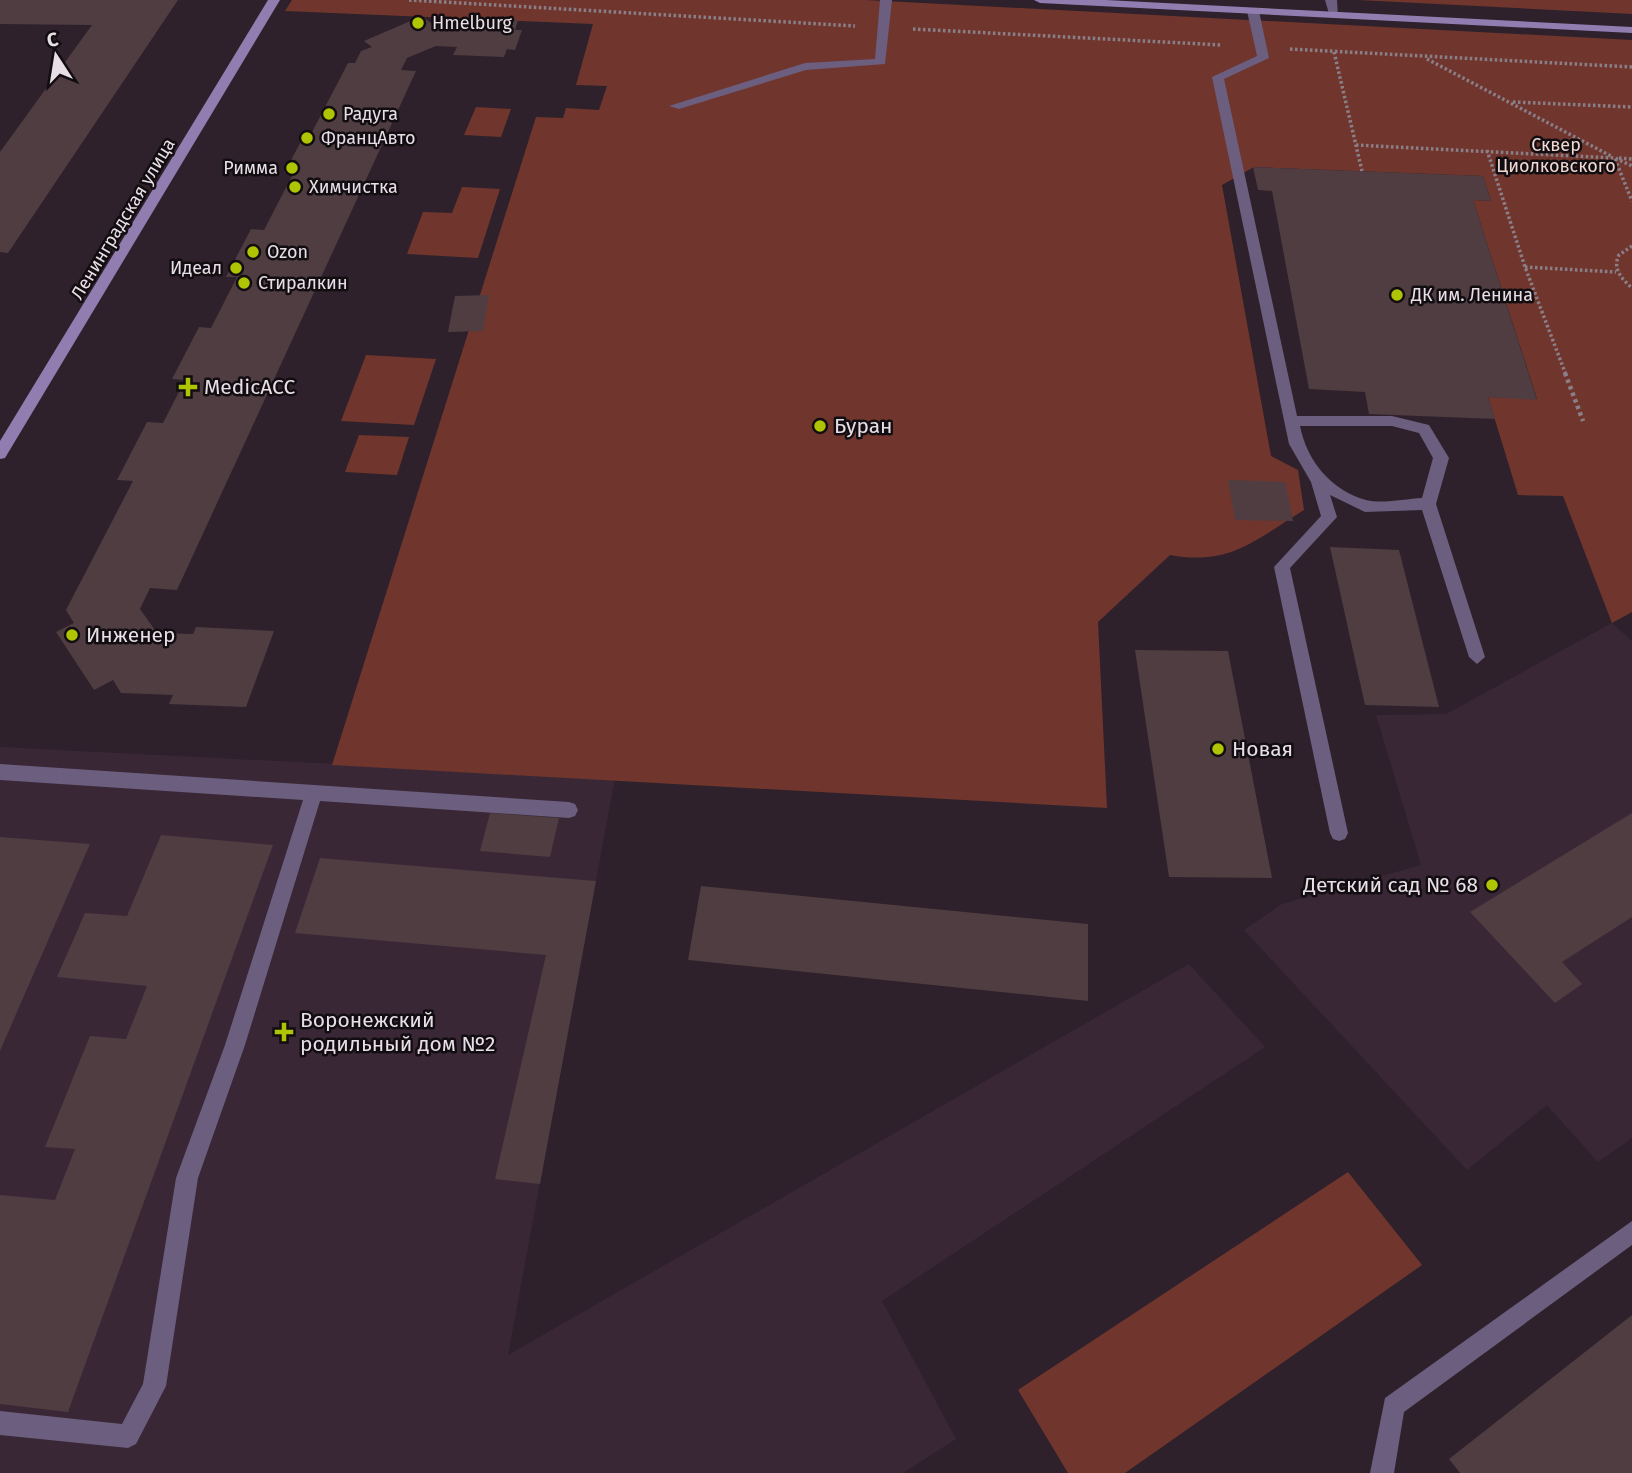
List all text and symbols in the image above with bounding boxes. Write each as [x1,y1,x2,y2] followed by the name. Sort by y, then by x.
[432,12,513,34] place label: Hmelburg
[410,15,426,31] marker: Hmelburg
[21,21,91,91] north arrow
[45,27,60,52] text: С
[343,103,398,125] place label: Радуга
[321,106,337,122] marker: Радуга
[321,127,416,149] place label: ФранцАвто
[299,130,315,146] marker: ФранцАвто
[66,134,180,304] street label: Ленинградская улица
[1496,134,1616,177] park label: Сквер Циолковского
[223,157,278,179] place label: Римма
[284,160,300,176] marker: Римма
[309,176,398,198] place label: Химчистка
[287,179,303,195] marker: Химчистка
[267,241,308,263] place label: Ozon
[245,244,261,260] marker: Ozon
[170,257,222,279] place label: Идеал
[228,260,244,276] marker: Идеал
[258,272,348,294] place label: Стиралкин
[236,275,252,291] marker: Стиралкин
[1410,284,1533,306] place label: ДК им. Ленина
[1389,287,1405,303] marker: ДК им. Ленина
[204,374,295,400] place label: MedicACC
[178,377,198,397] marker: MedicACC
[834,413,893,439] place label: Буран
[812,418,828,434] marker: Буран
[86,622,176,648] place label: Инженер
[64,627,80,643] marker: Инженер
[1232,736,1293,762] place label: Новая
[1210,741,1226,757] marker: Новая
[1302,872,1478,898] place label: Детский сад № 68
[1484,877,1500,893] marker: Детский сад № 68
[300,1007,495,1057] place label: Воронежский родильный дом №2
[274,1022,294,1042] marker: Воронежский родильный дом №2

